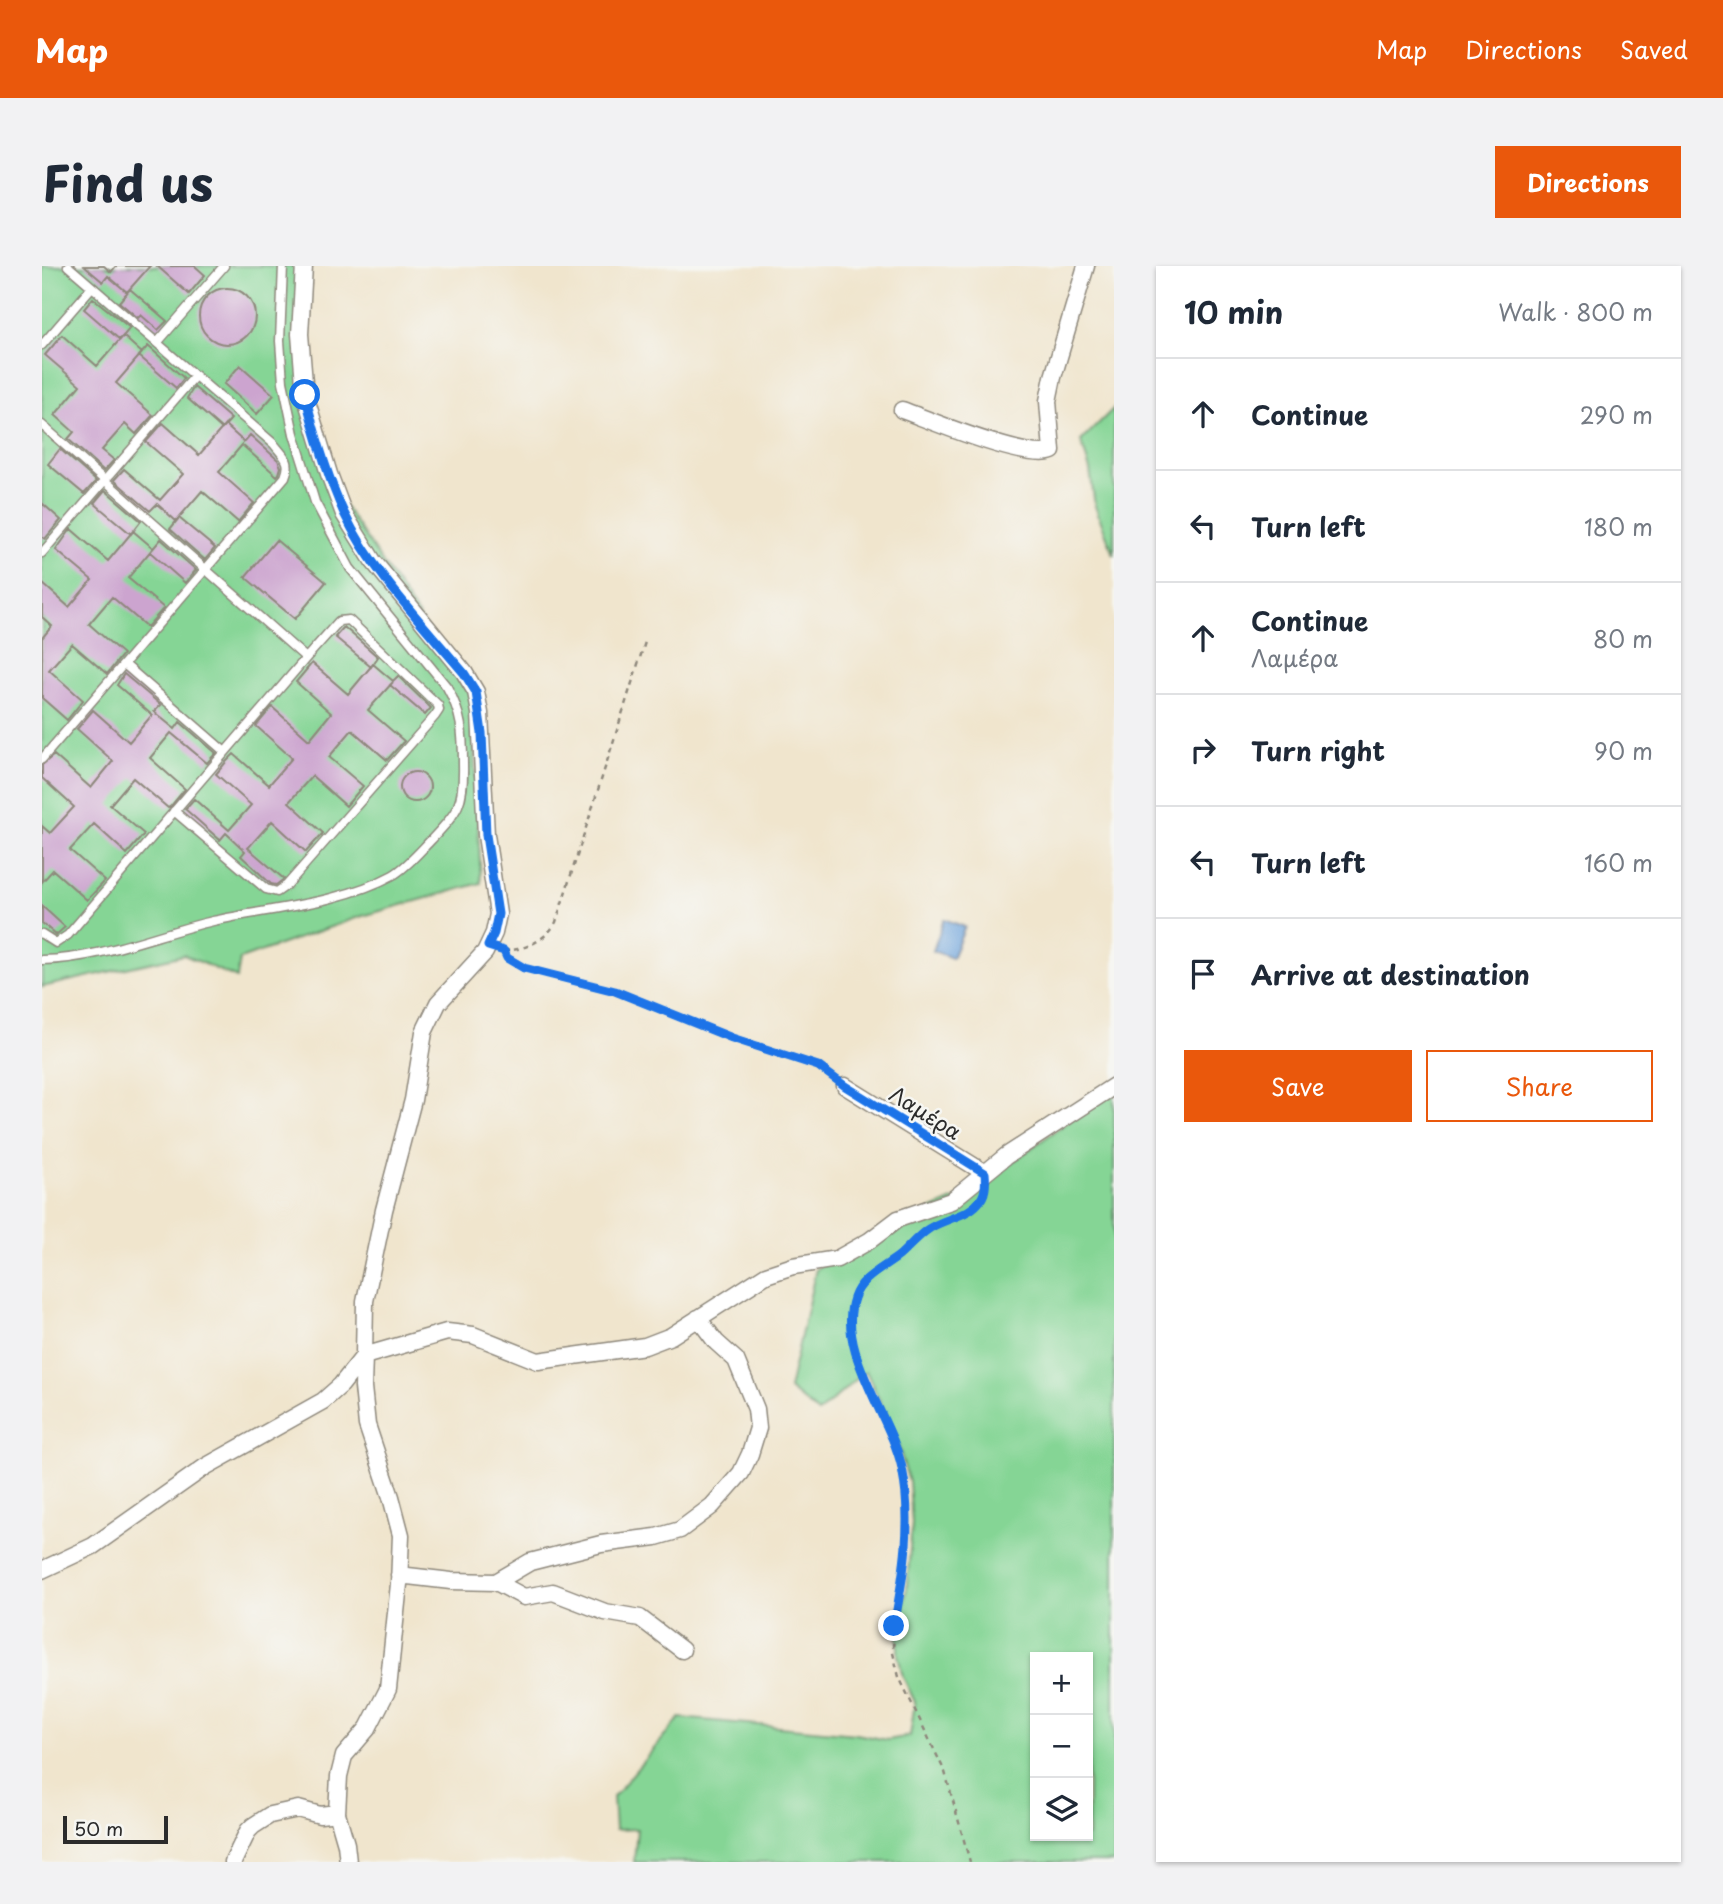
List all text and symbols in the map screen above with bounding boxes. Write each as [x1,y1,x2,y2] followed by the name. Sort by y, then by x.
[35,24,108,74] text: Map
[1376,31,1427,67] text: Map
[1465,31,1582,67] text: Directions
[1620,31,1688,67] text: Saved
[42,145,213,219] text: Find us
[1495,146,1681,218] button: Directions
[1184,289,1283,334] text: 10 min
[1498,294,1653,329] text: Walk · 800 m
[289,379,320,410] route start
[1184,395,1222,433] icon: ahead
[1251,395,1368,434] text: Continue
[1580,397,1653,432] text: 290 m
[1184,507,1222,545] icon: left
[1251,507,1366,546] text: Turn left
[1584,509,1653,544] text: 180 m
[1251,601,1368,640] text: Continue
[1184,619,1222,657] icon: ahead
[1593,621,1653,656] text: 80 m
[1251,640,1338,675] text: Λαμέρα
[1184,731,1222,769] icon: right
[1251,731,1385,770] text: Turn right
[1594,733,1653,768] text: 90 m
[1184,843,1222,881] icon: left
[1251,843,1366,882] text: Turn left
[1584,845,1653,880] text: 160 m
[1184,955,1222,993] icon: arrive
[1251,955,1530,994] text: Arrive at destination
[1184,1050,1412,1122] button: Save
[1426,1050,1653,1122] button: Share
[884,1077,968,1147] street label: Λαμέρα
[878,1610,909,1641] route end
[1030,1652,1093,1841] map controls
[1030,1652,1093,1715] button: +
[1030,1715,1093,1778] button: −
[1030,1778,1093,1841] button: layers
[63,1813,168,1845] scale bar
[74,1814,123,1842] text: 50 m

